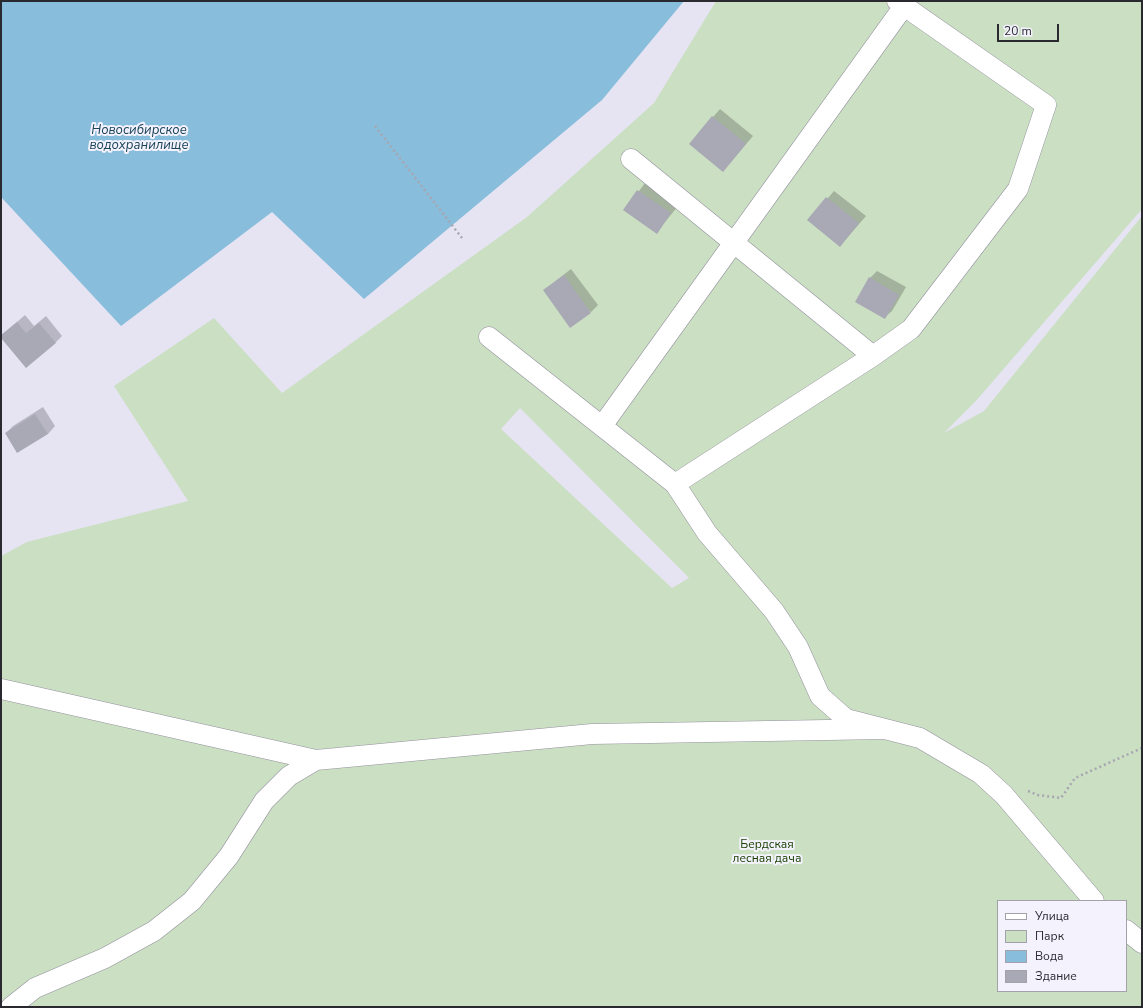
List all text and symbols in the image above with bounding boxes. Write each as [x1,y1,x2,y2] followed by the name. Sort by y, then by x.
[999,16,1061,42] scale bar
[1004,23,1032,39] text: 20 m
[89,123,189,154] water label: Новосибирское водохранилище
[733,838,801,866] park label: Бердская лесная дача
[997,900,1127,992] legend
[1035,908,1069,924] text: Улица
[1035,928,1064,944] text: Парк
[1035,948,1063,964] text: Вода
[1035,968,1077,984] text: Здание

